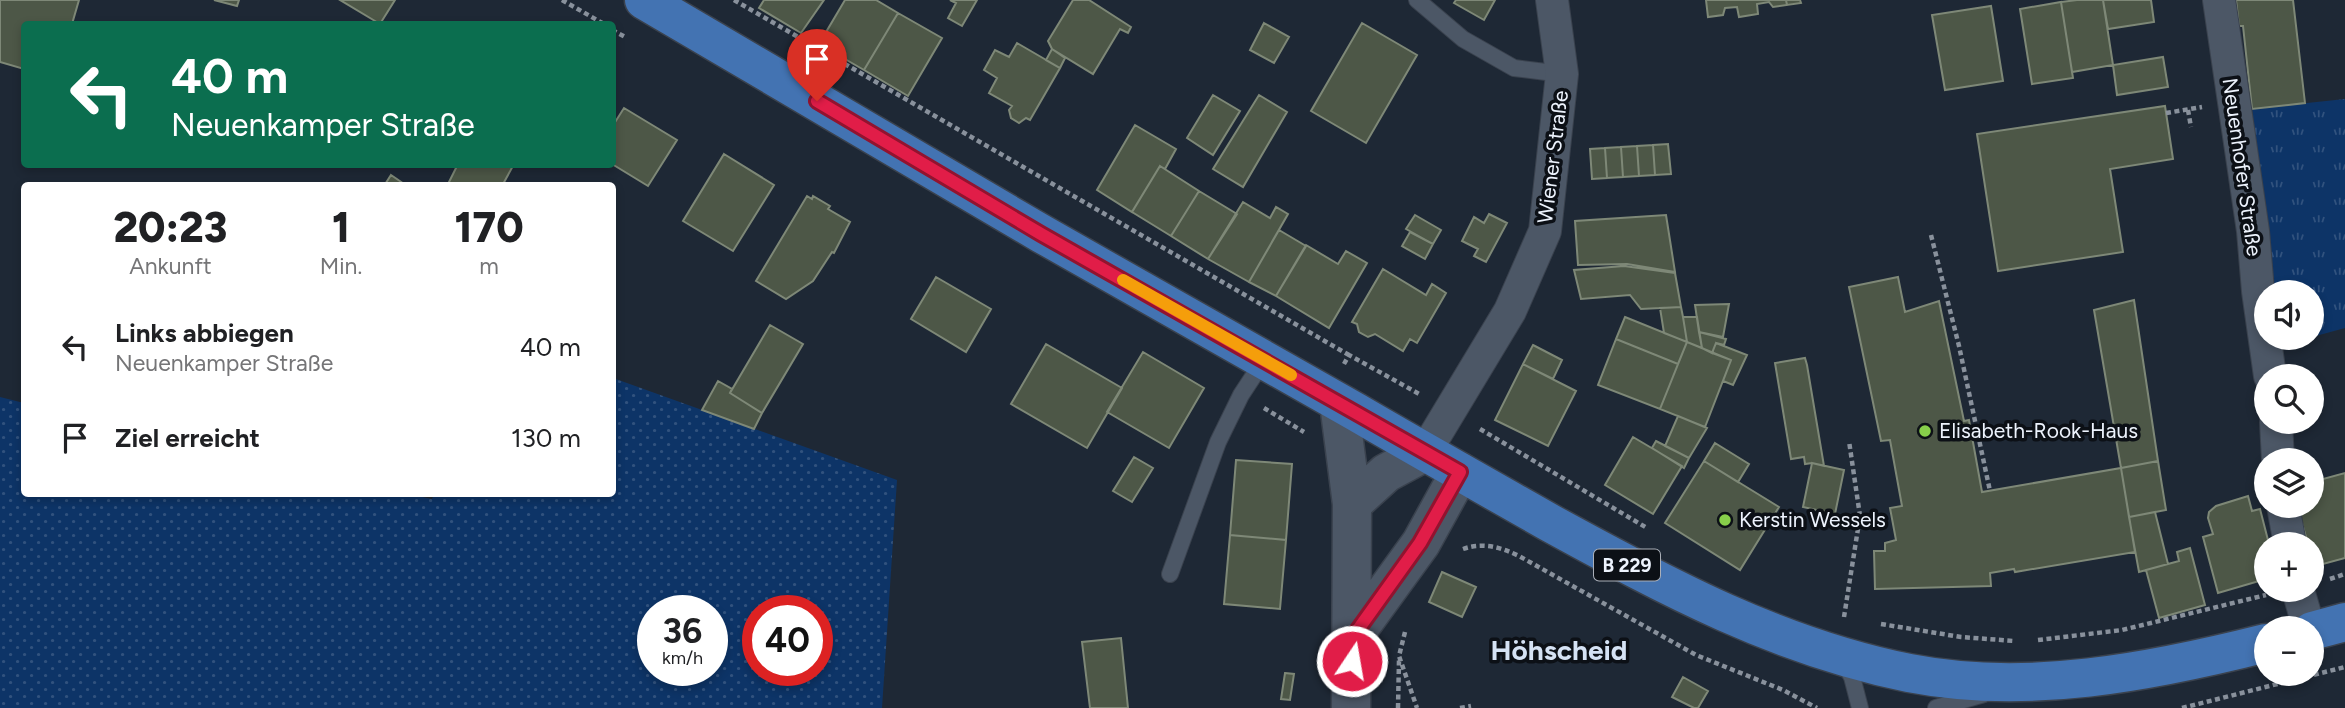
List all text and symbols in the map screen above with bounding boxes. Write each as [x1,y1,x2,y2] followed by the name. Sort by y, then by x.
[787,29,847,101] pin
[798,40,836,78] icon: arrive
[171,46,288,105] text: 40 m
[56,49,147,140] icon: left
[2218,76,2267,258] street label: Neuenhofer Straße
[1532,89,1573,225] street label: Wiener Straße
[171,106,475,144] text: Neuenkamper Straße
[113,202,227,253] text: 20:23
[332,202,350,253] text: 1
[455,202,524,253] text: 170
[129,252,212,280] text: Ankunft
[320,252,362,280] text: Min.
[479,252,499,280] text: m
[2254,280,2324,686] map controls
[2254,280,2324,350] button: sound
[115,317,294,349] text: Links abbiegen
[56,328,94,366] icon: left
[520,331,581,363] text: 40 m
[115,349,333,377] text: Neuenkamper Straße
[2254,364,2324,434] button: search
[1939,418,2138,443] place label: Elisabeth-Rook-Haus
[56,419,94,457] icon: arrive
[115,422,260,454] text: Ziel erreicht
[511,422,581,454] text: 130 m
[1917,423,1933,439] marker: Elisabeth-Rook-Haus
[2254,448,2324,518] button: layers
[1739,507,1886,532] place label: Kerstin Wessels
[1717,512,1733,528] marker: Kerstin Wessels
[2254,532,2324,602] button: +
[1594,550,1660,580] road number: B 229
[742,595,833,686] speed limit sign: 40
[663,610,702,652] text: 36
[2254,616,2324,686] button: −
[1315,624,1389,698] position arrow
[1490,633,1628,667] district label: Höhscheid
[662,647,703,669] text: km/h

